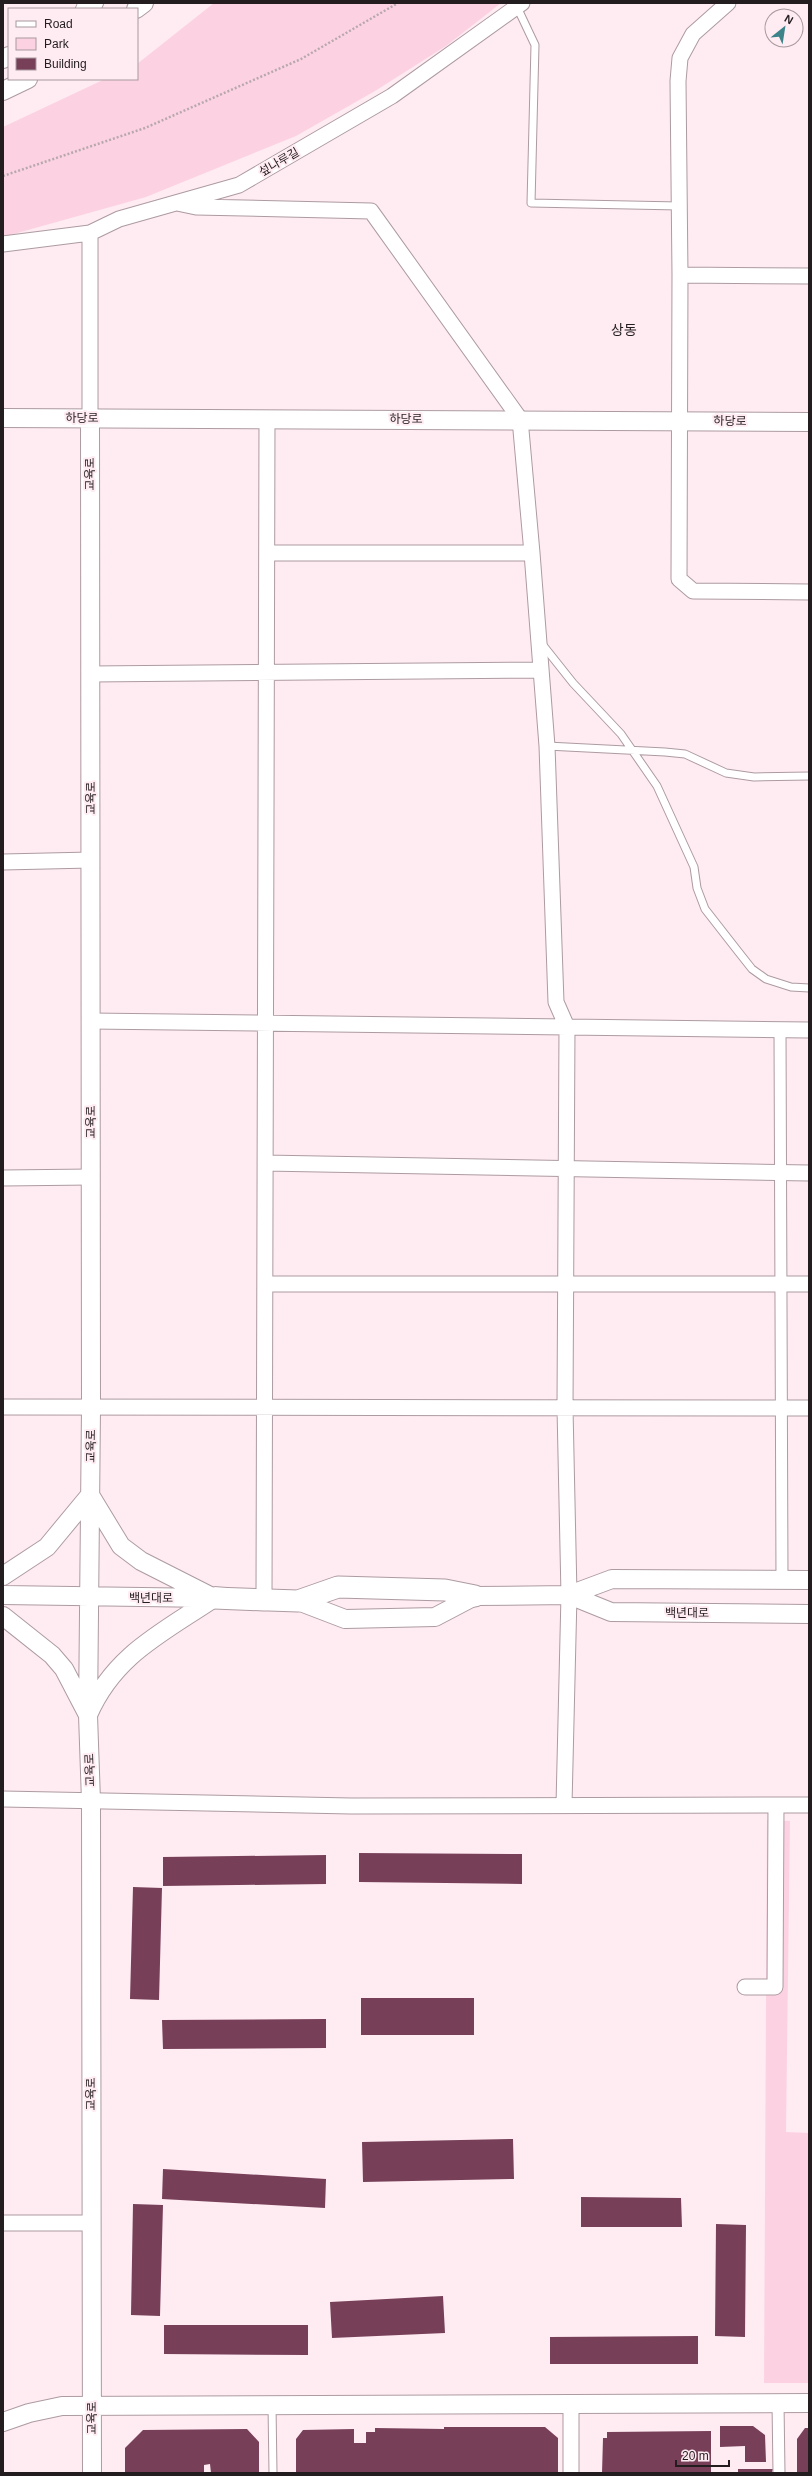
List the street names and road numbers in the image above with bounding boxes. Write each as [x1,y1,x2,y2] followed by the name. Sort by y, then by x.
[256,145,302,179] street label: 섶나루길
[65,411,99,425] street label: 하당로
[389,412,423,426] street label: 하당로
[713,414,747,428] street label: 하당로
[83,457,97,491] street label: 교육로
[84,781,98,815] street label: 교육로
[84,1105,98,1139] street label: 교육로
[84,1429,98,1463] street label: 교육로
[129,1591,173,1605] street label: 백년대로
[665,1606,709,1620] street label: 백년대로
[82,1753,98,1787] street label: 교육로
[84,2077,98,2111] street label: 교육로
[85,2401,99,2435] street label: 교육로

